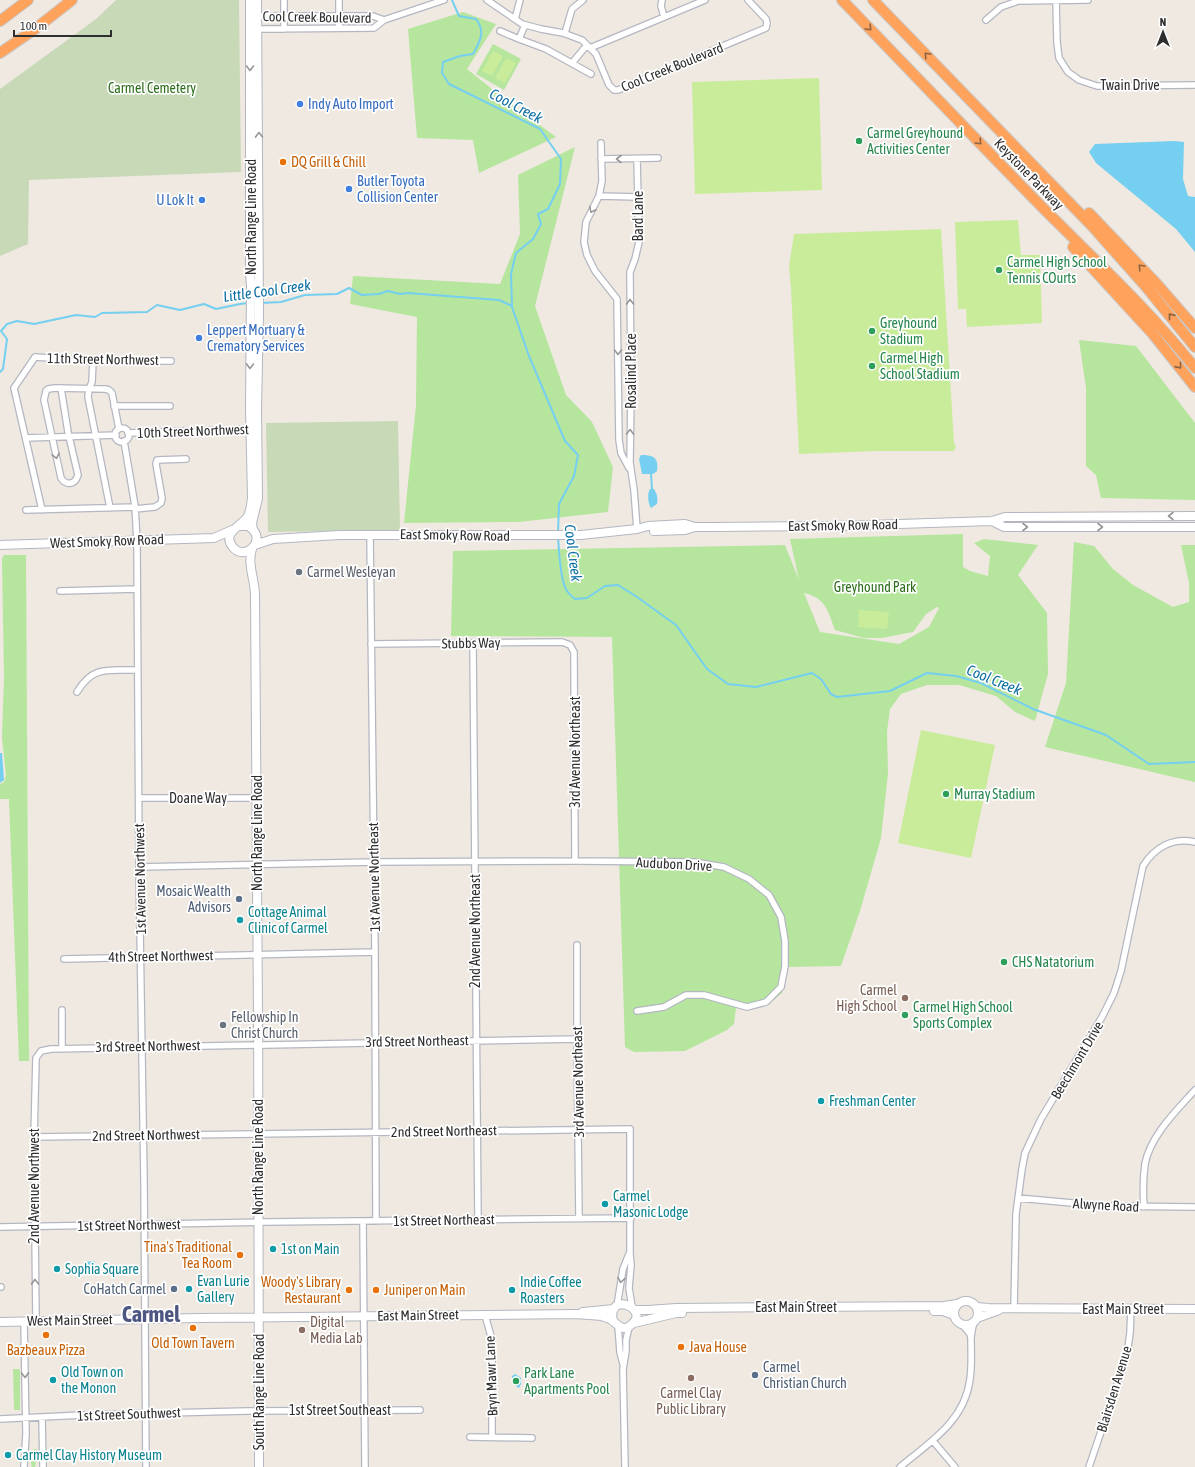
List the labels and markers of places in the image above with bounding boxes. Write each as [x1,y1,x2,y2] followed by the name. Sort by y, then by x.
[308,96,394,112] place label: Indy Auto Import
[295,99,305,109] marker: Indy Auto Import
[867,125,963,157] place label: Carmel Greyhound Activities Center
[854,136,864,146] marker: Carmel Greyhound Activities Center
[291,154,366,170] place label: DQ Grill & Chill
[278,157,288,167] marker: DQ Grill & Chill
[357,173,439,205] place label: Butler Toyota Collision Center
[344,184,354,194] marker: Butler Toyota Collision Center
[156,192,194,208] place label: U Lok It
[197,195,207,205] marker: U Lok It
[1007,254,1107,286] place label: Carmel High School Tennis COurts
[994,265,1004,275] marker: Carmel High School Tennis COurts
[880,315,937,347] place label: Greyhound Stadium
[207,322,305,354] place label: Leppert Mortuary & Crematory Services
[867,326,877,336] marker: Greyhound Stadium
[194,333,204,343] marker: Leppert Mortuary & Crematory Services
[880,350,960,382] place label: Carmel High School Stadium
[867,361,877,371] marker: Carmel High School Stadium
[307,564,396,580] place label: Carmel Wesleyan
[294,567,304,577] marker: Carmel Wesleyan
[954,786,1035,802] place label: Murray Stadium
[941,789,951,799] marker: Murray Stadium
[156,883,231,915] place label: Mosaic Wealth Advisors
[234,894,244,904] marker: Mosaic Wealth Advisors
[248,904,328,936] place label: Cottage Animal Clinic of Carmel
[235,915,245,925] marker: Cottage Animal Clinic of Carmel
[1012,954,1094,970] place label: CHS Natatorium
[999,957,1009,967] marker: CHS Natatorium
[836,982,897,1014] place label: Carmel High School
[900,993,910,1003] marker: Carmel High School
[913,999,1013,1031] place label: Carmel High School Sports Complex
[231,1009,299,1041] place label: Fellowship In Christ Church
[900,1010,910,1020] marker: Carmel High School Sports Complex
[218,1020,228,1030] marker: Fellowship In Christ Church
[829,1093,917,1109] place label: Freshman Center
[816,1096,826,1106] marker: Freshman Center
[613,1188,688,1220] place label: Carmel Masonic Lodge
[600,1199,610,1209] marker: Carmel Masonic Lodge
[144,1239,232,1271] place label: Tina's Traditional Tea Room
[281,1241,340,1257] place label: 1st on Main
[268,1244,278,1254] marker: 1st on Main
[235,1250,245,1260] marker: Tina's Traditional Tea Room
[65,1261,139,1277] place label: Sophia Square
[52,1264,62,1274] marker: Sophia Square
[197,1273,250,1305] place label: Evan Lurie Gallery
[261,1274,341,1306] place label: Woody's Library Restaurant
[520,1274,582,1306] place label: Indie Coffee Roasters
[84,1281,166,1297] place label: CoHatch Carmel
[384,1282,465,1298] place label: Juniper on Main
[169,1284,179,1294] marker: CoHatch Carmel
[184,1284,194,1294] marker: Evan Lurie Gallery
[344,1285,354,1295] marker: Woody's Library Restaurant
[371,1285,381,1295] marker: Juniper on Main
[507,1285,517,1295] marker: Indie Coffee Roasters
[310,1314,363,1346] place label: Digital Media Lab
[188,1323,198,1333] marker: Old Town Tavern
[297,1325,307,1335] marker: Digital Media Lab
[41,1330,51,1340] marker: Bazbeaux Pizza
[151,1335,235,1351] place label: Old Town Tavern
[689,1339,747,1355] place label: Java House
[7,1342,85,1358] place label: Bazbeaux Pizza
[676,1342,686,1352] marker: Java House
[763,1359,847,1391] place label: Carmel Christian Church
[61,1364,123,1396] place label: Old Town on the Monon
[524,1365,610,1397] place label: Park Lane Apartments Pool
[750,1370,760,1380] marker: Carmel Christian Church
[686,1373,696,1383] marker: Carmel Clay Public Library
[48,1375,58,1385] marker: Old Town on the Monon
[511,1376,521,1386] marker: Park Lane Apartments Pool
[656,1385,726,1417] place label: Carmel Clay Public Library
[16,1447,162,1463] place label: Carmel Clay History Museum
[3,1450,13,1460] marker: Carmel Clay History Museum

